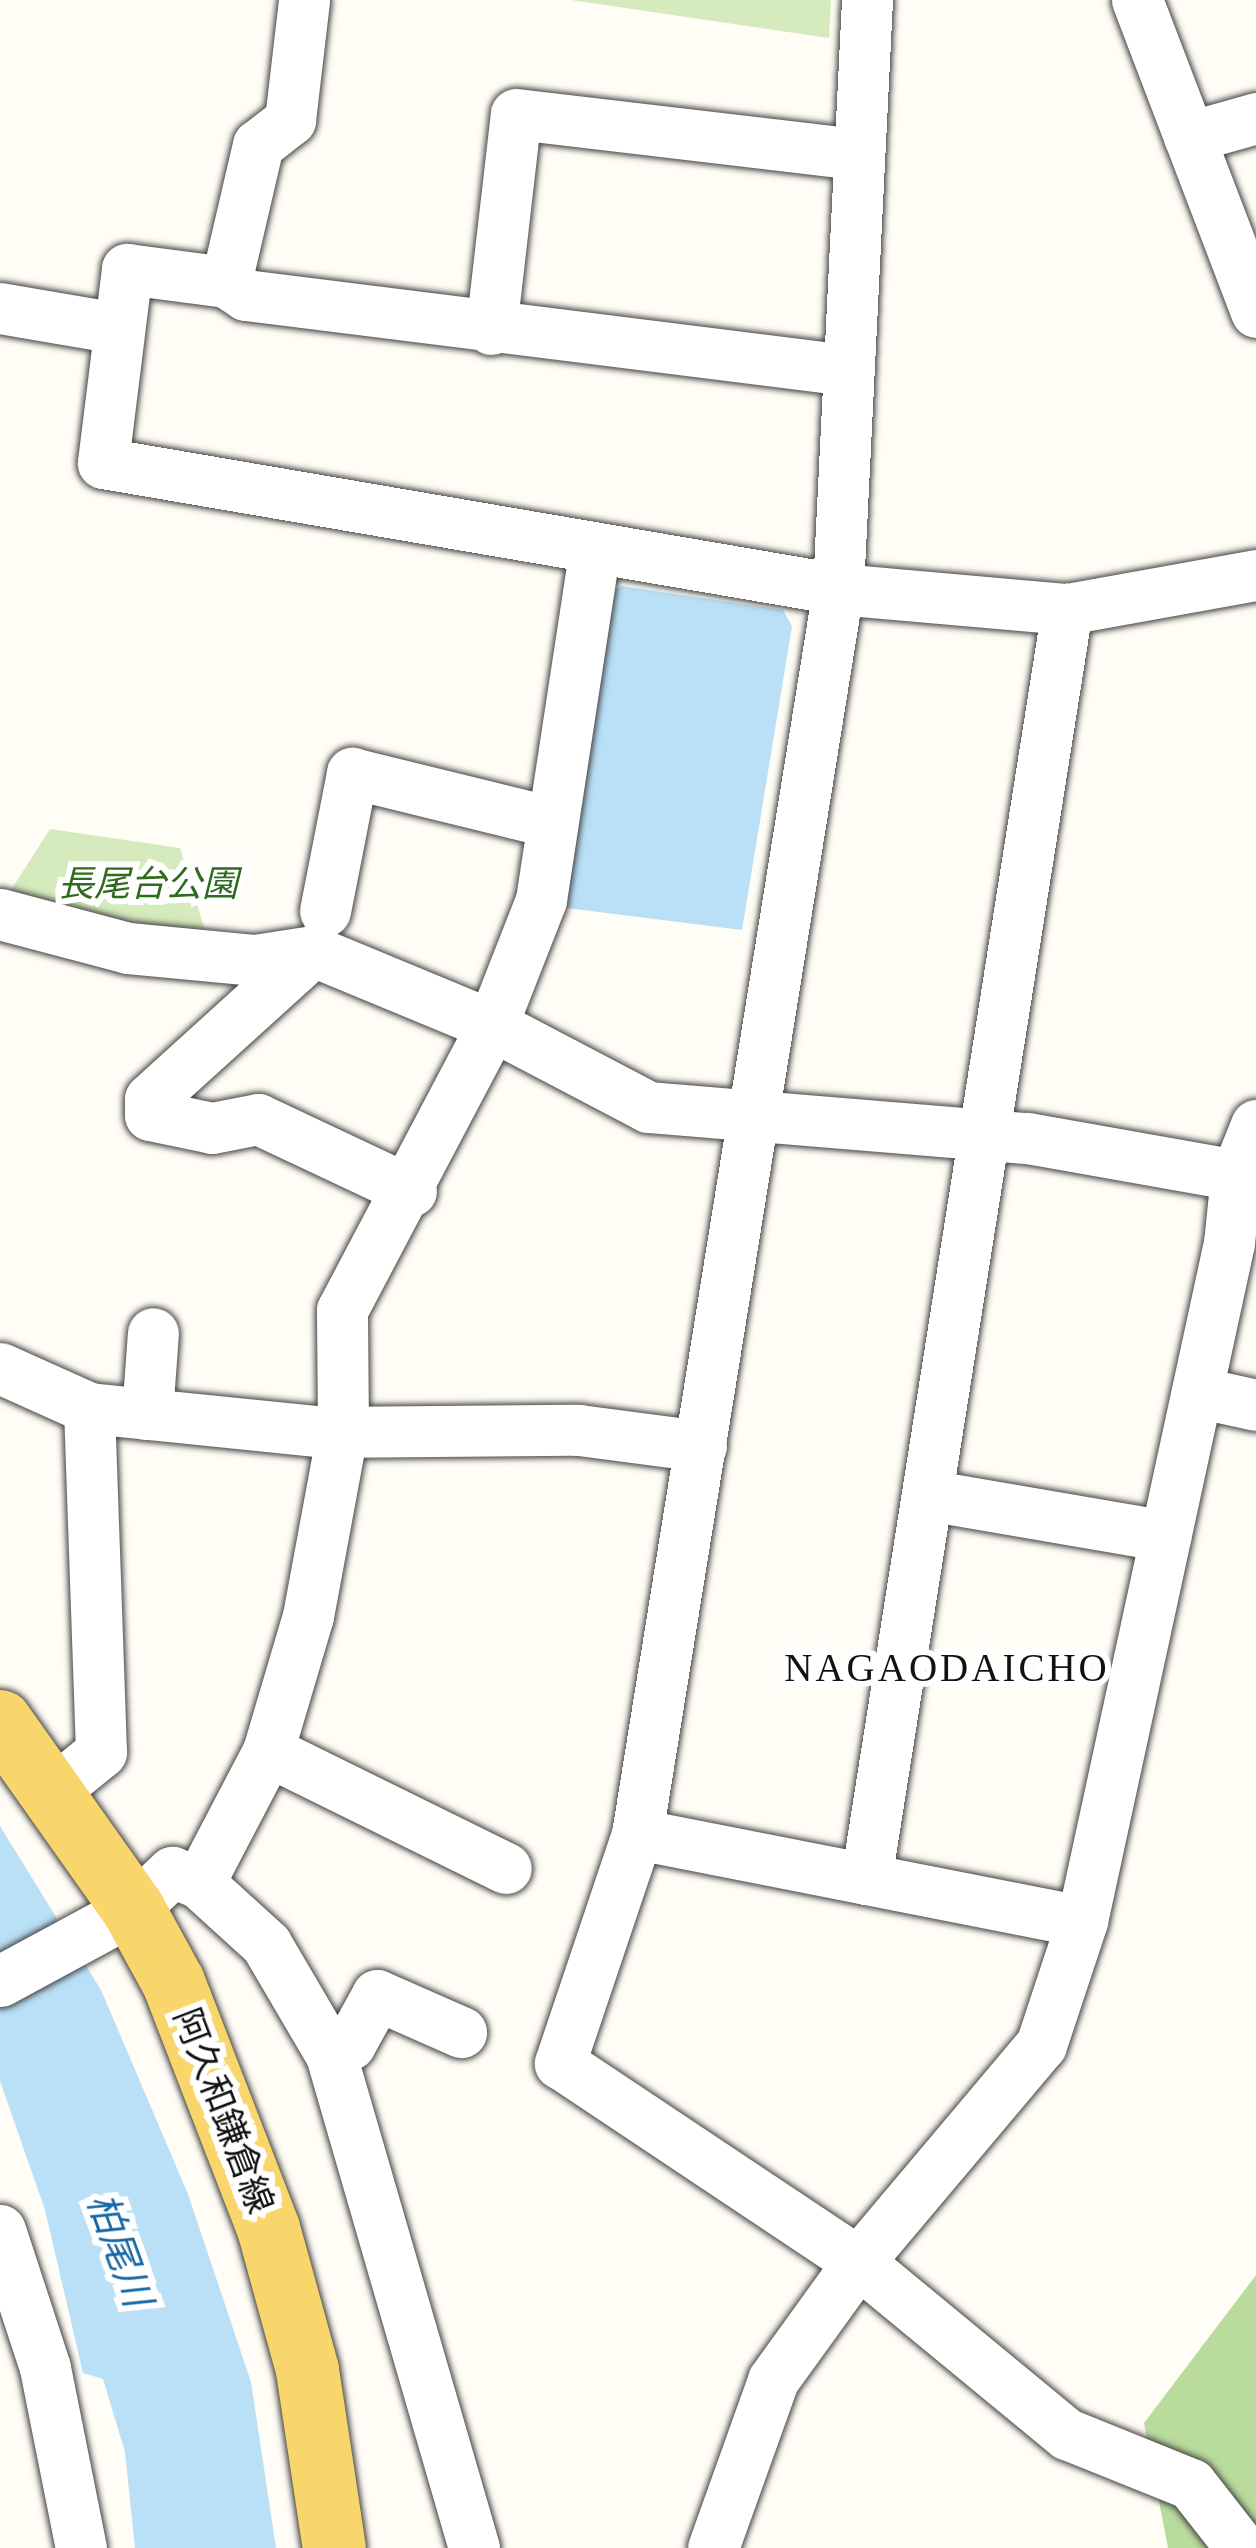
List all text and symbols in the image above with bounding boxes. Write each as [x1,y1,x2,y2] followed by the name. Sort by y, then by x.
[58,863,238,907] park label: 長尾台公園
[784,1645,1110,1691] district label: NAGAODAICHO
[164,2002,282,2220] street label: 阿久和鎌倉線
[77,2187,161,2313] water label: 柏尾川

